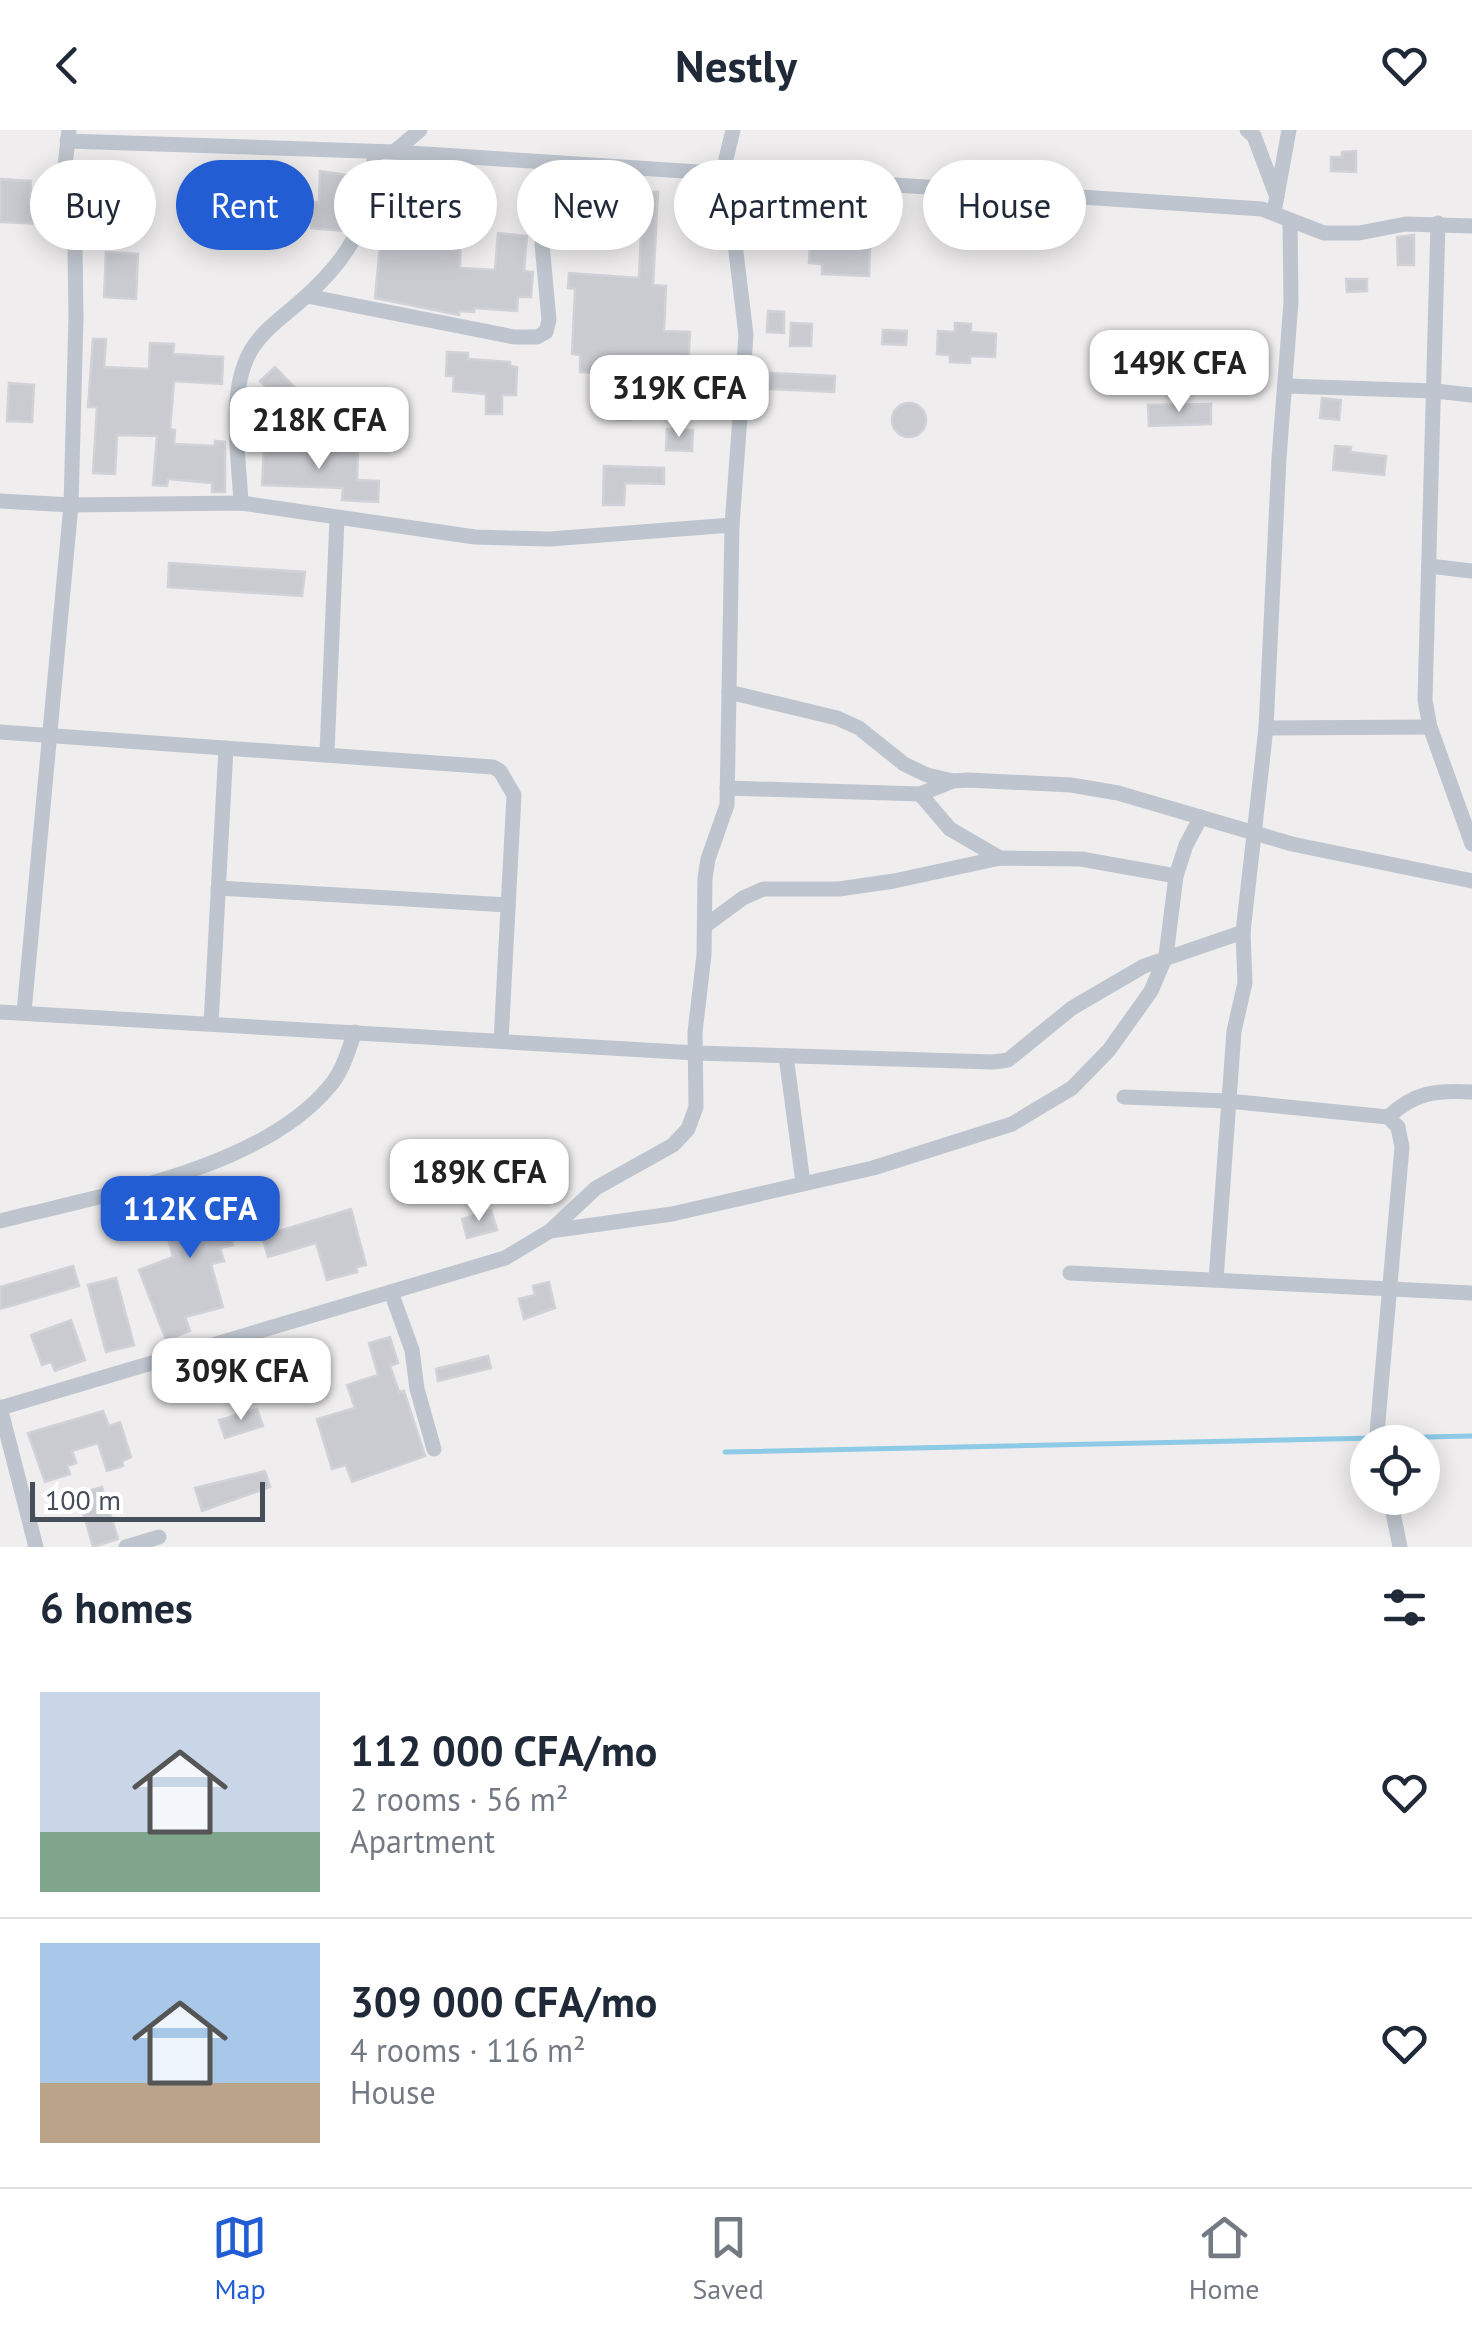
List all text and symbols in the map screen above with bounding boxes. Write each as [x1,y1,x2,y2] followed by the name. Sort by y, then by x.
[675,36,797,94] text: Nestly
[40,38,95,93] icon: back
[1377,38,1432,93] icon: heart
[30,160,156,250] chip: Buy
[176,160,314,250] chip: Rent
[334,160,497,250] chip: Filters
[517,160,654,250] chip: New
[674,160,903,250] chip: Apartment
[923,160,1086,250] chip: House
[1076,330,1282,415] pin: 149K CFA
[1112,341,1246,383] text: 149K CFA
[576,355,782,440] pin: 319K CFA
[612,366,746,408] text: 319K CFA
[216,387,422,472] pin: 218K CFA
[252,398,386,440] text: 218K CFA
[376,1139,582,1224] pin: 189K CFA
[412,1150,546,1192] text: 189K CFA
[87,1176,293,1261] pin: 112K CFA
[123,1187,257,1229] text: 112K CFA
[138,1338,344,1423] pin: 309K CFA
[174,1349,308,1391] text: 309K CFA
[1350,1425,1440,1515] map controls
[1350,1425,1440,1515] button: locate
[30,1477,265,1522] scale bar
[45,1481,121,1518] text: 100 m
[40,1580,193,1635] text: 6 homes
[1377,1580,1432,1635] icon: filters
[350,1723,657,1778] text: 112 000 CFA/mo
[120,1732,240,1852] icon: home
[1377,1765,1432,1820] icon: heart
[350,1778,568,1820] text: 2 rooms · 56 m²
[350,1820,495,1862] text: Apartment
[350,1974,657,2029] text: 309 000 CFA/mo
[120,1983,240,2103] icon: home
[1377,2016,1432,2071] icon: heart
[350,2029,586,2071] text: 4 rooms · 116 m²
[350,2071,436,2113] text: House
[212,2210,267,2307] tab: Map
[692,2210,764,2307] tab: Saved
[1189,2210,1259,2307] tab: Home

